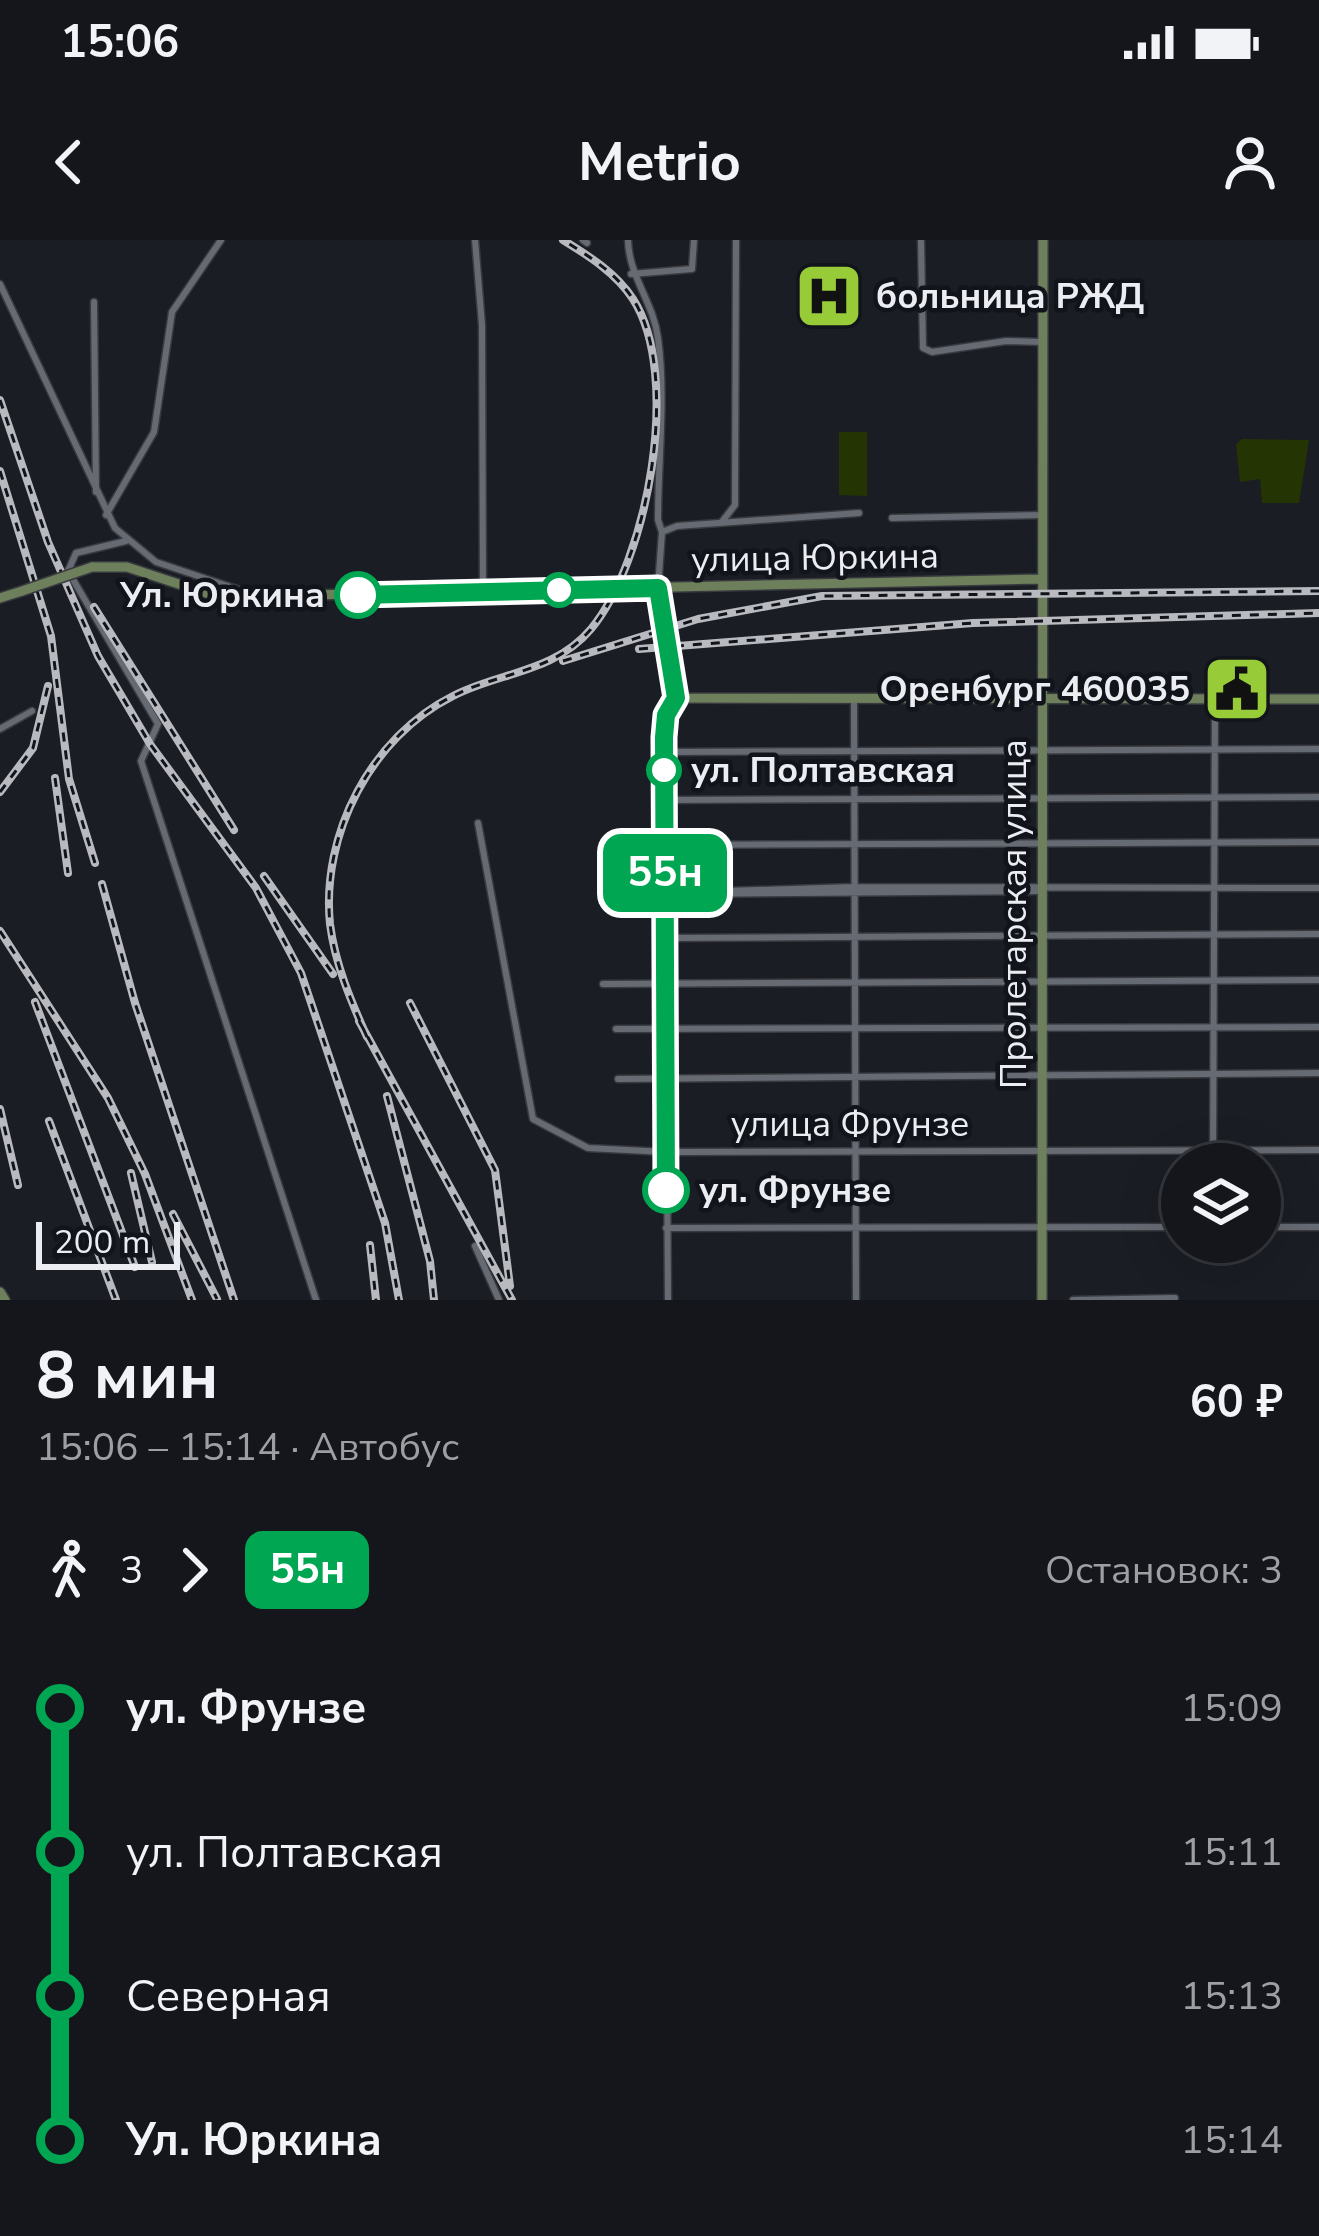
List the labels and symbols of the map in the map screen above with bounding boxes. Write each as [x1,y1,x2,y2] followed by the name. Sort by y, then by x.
[794,261,864,331] hospital icon: больница РЖД
[876,272,1144,321] place label: больница РЖД
[691,531,939,585] street label: улица Юркина
[119,571,325,620] place label: Ул. Юркина
[336,573,380,617] marker: Ул. Юркина
[543,574,575,606] unlabelled marker
[1202,654,1272,724] public building icon: Оренбург 460035
[879,665,1190,714] place label: Оренбург 460035
[990,739,1039,1089] street label: Пролетарская улица
[691,746,955,795] place label: ул. Полтавская
[648,754,680,786] marker: ул. Полтавская
[596,834,734,912] line badge: 55н
[731,1100,969,1149] street label: улица Фрунзе
[699,1166,891,1215] place label: ул. Фрунзе
[644,1168,688,1212] marker: ул. Фрунзе
[36,1216,180,1269] scale bar

